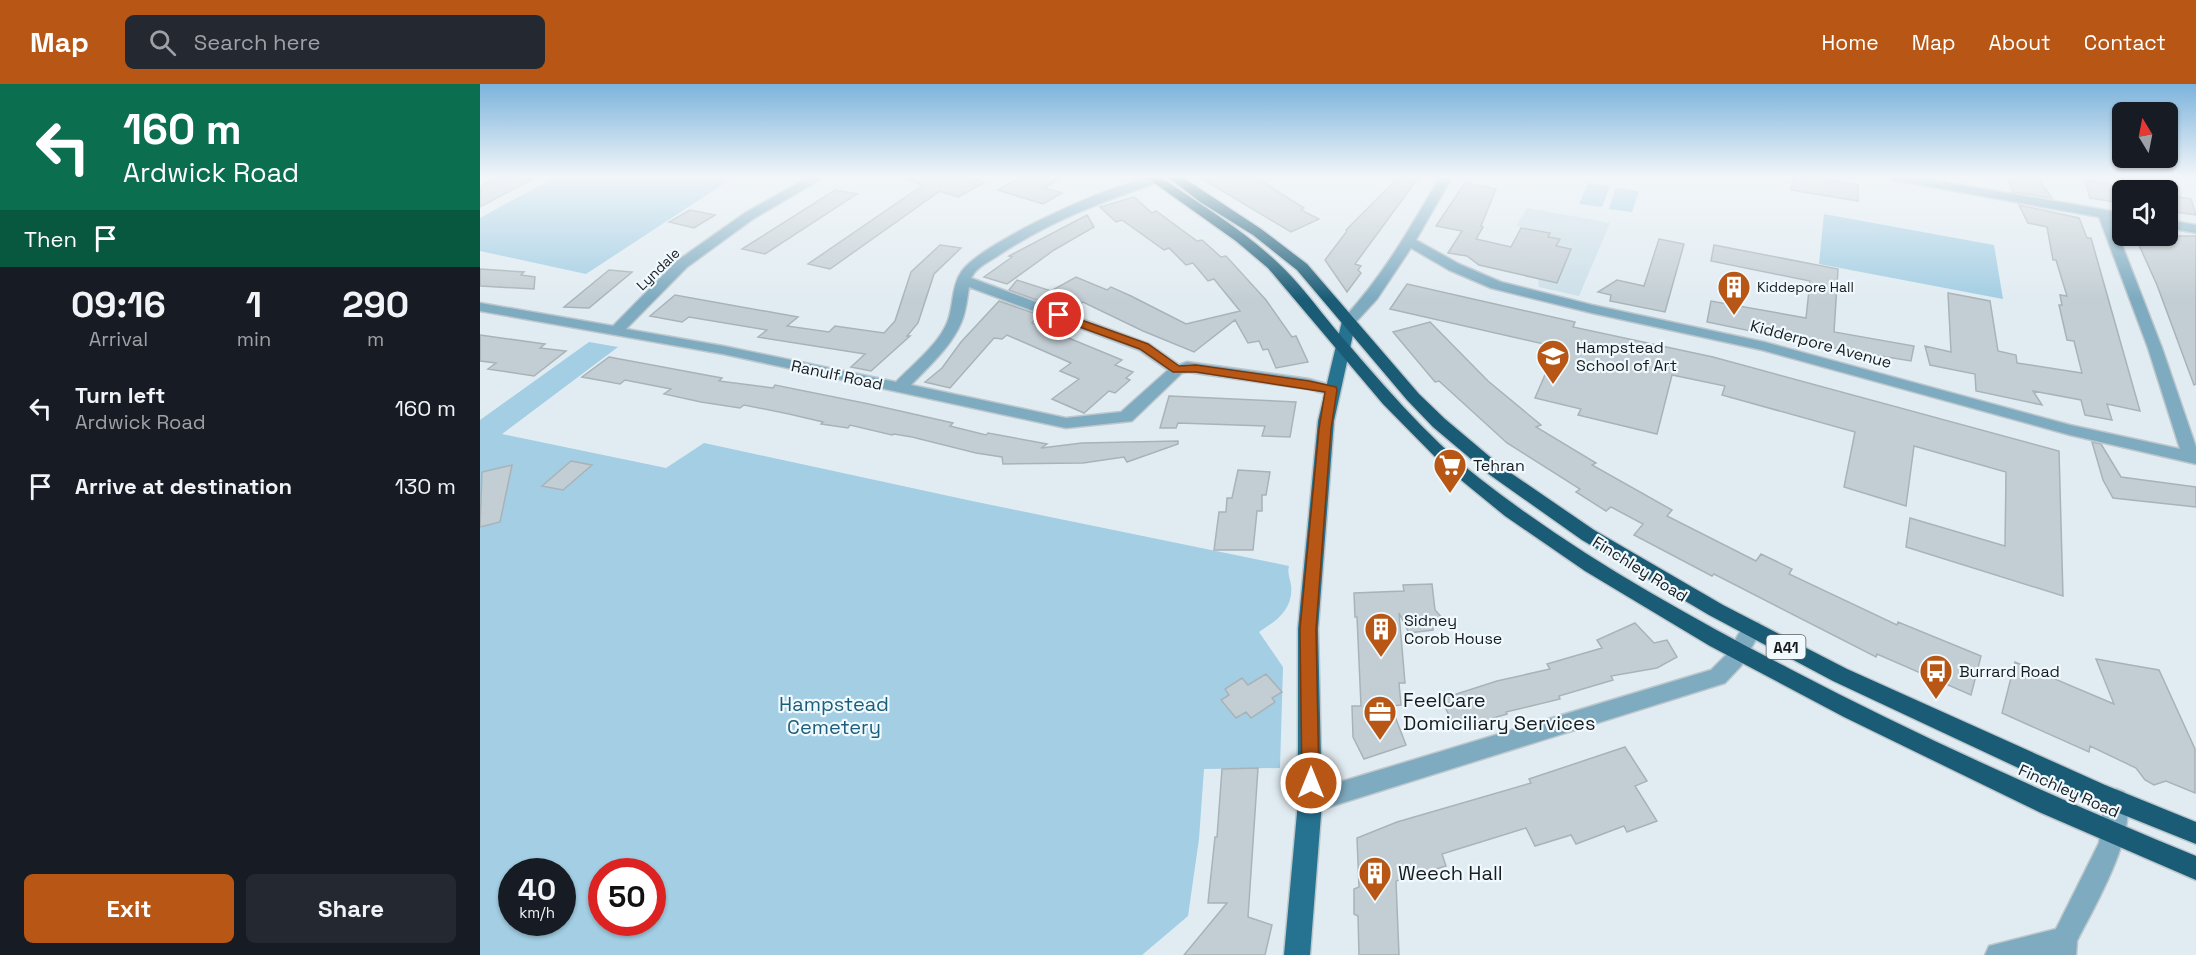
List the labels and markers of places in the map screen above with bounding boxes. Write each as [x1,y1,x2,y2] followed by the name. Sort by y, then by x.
[1716,269,1752,316] building icon: Kiddepore Hall
[1757,278,1854,296] place label: Kiddepore Hall
[1033,289,1084,340] pin
[1576,337,1677,376] place label: Hampstead School of Art
[1535,338,1571,385] school or university icon: Hampstead School of Art
[1432,447,1468,494] supermarket icon: Tehran
[1473,455,1525,476] place label: Tehran
[1404,610,1502,649] place label: Sidney Corob House
[1363,611,1399,658] building icon: Sidney Corob House
[1918,653,1954,700] bus stop icon: Burrard Road
[1959,661,2060,682] place label: Burrard Road
[1403,687,1595,736] place label: FeelCare Domiciliary Services
[1362,694,1398,741] office icon: FeelCare Domiciliary Services
[1357,855,1393,902] building icon: Weech Hall
[1398,860,1503,886] place label: Weech Hall

